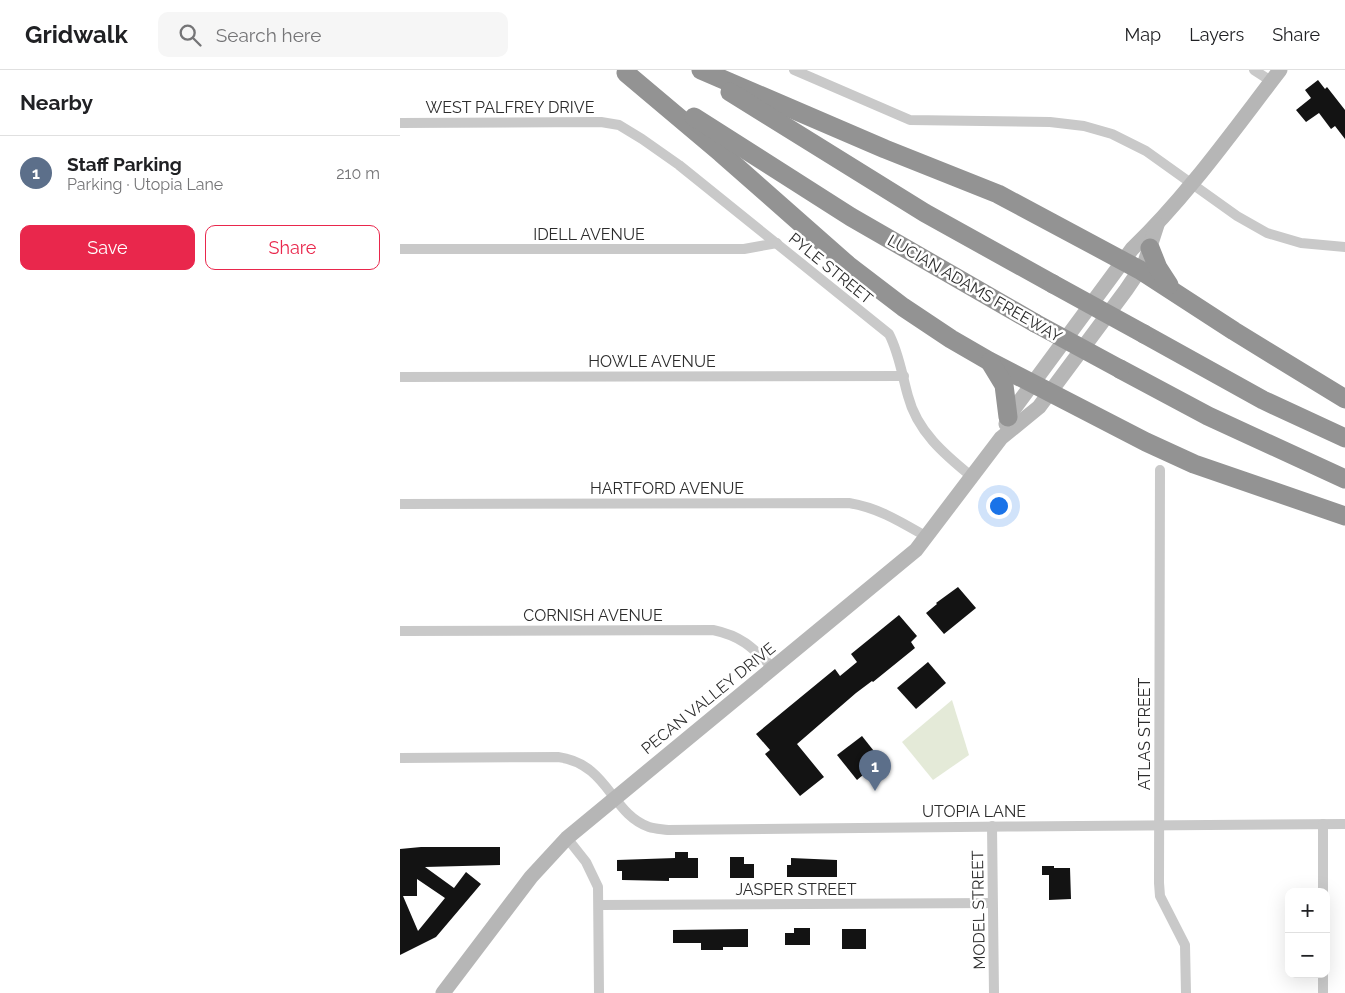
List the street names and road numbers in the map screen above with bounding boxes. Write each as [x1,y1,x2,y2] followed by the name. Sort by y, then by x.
[426,98,595,117] street label: WEST PALFREY DRIVE
[533,225,645,244] street label: IDELL AVENUE
[785,229,877,308] street label: PYLE STREET
[884,231,1066,347] street label: LUCIAN ADAMS FREEWAY
[588,352,716,371] street label: HOWLE AVENUE
[590,479,744,498] street label: HARTFORD AVENUE
[523,606,663,625] street label: CORNISH AVENUE
[638,638,779,758] street label: PECAN VALLEY DRIVE
[1135,678,1154,790] street label: ATLAS STREET
[922,802,1026,821] street label: UTOPIA LANE
[968,850,989,970] street label: MODEL STREET
[735,880,857,899] street label: JASPER STREET

